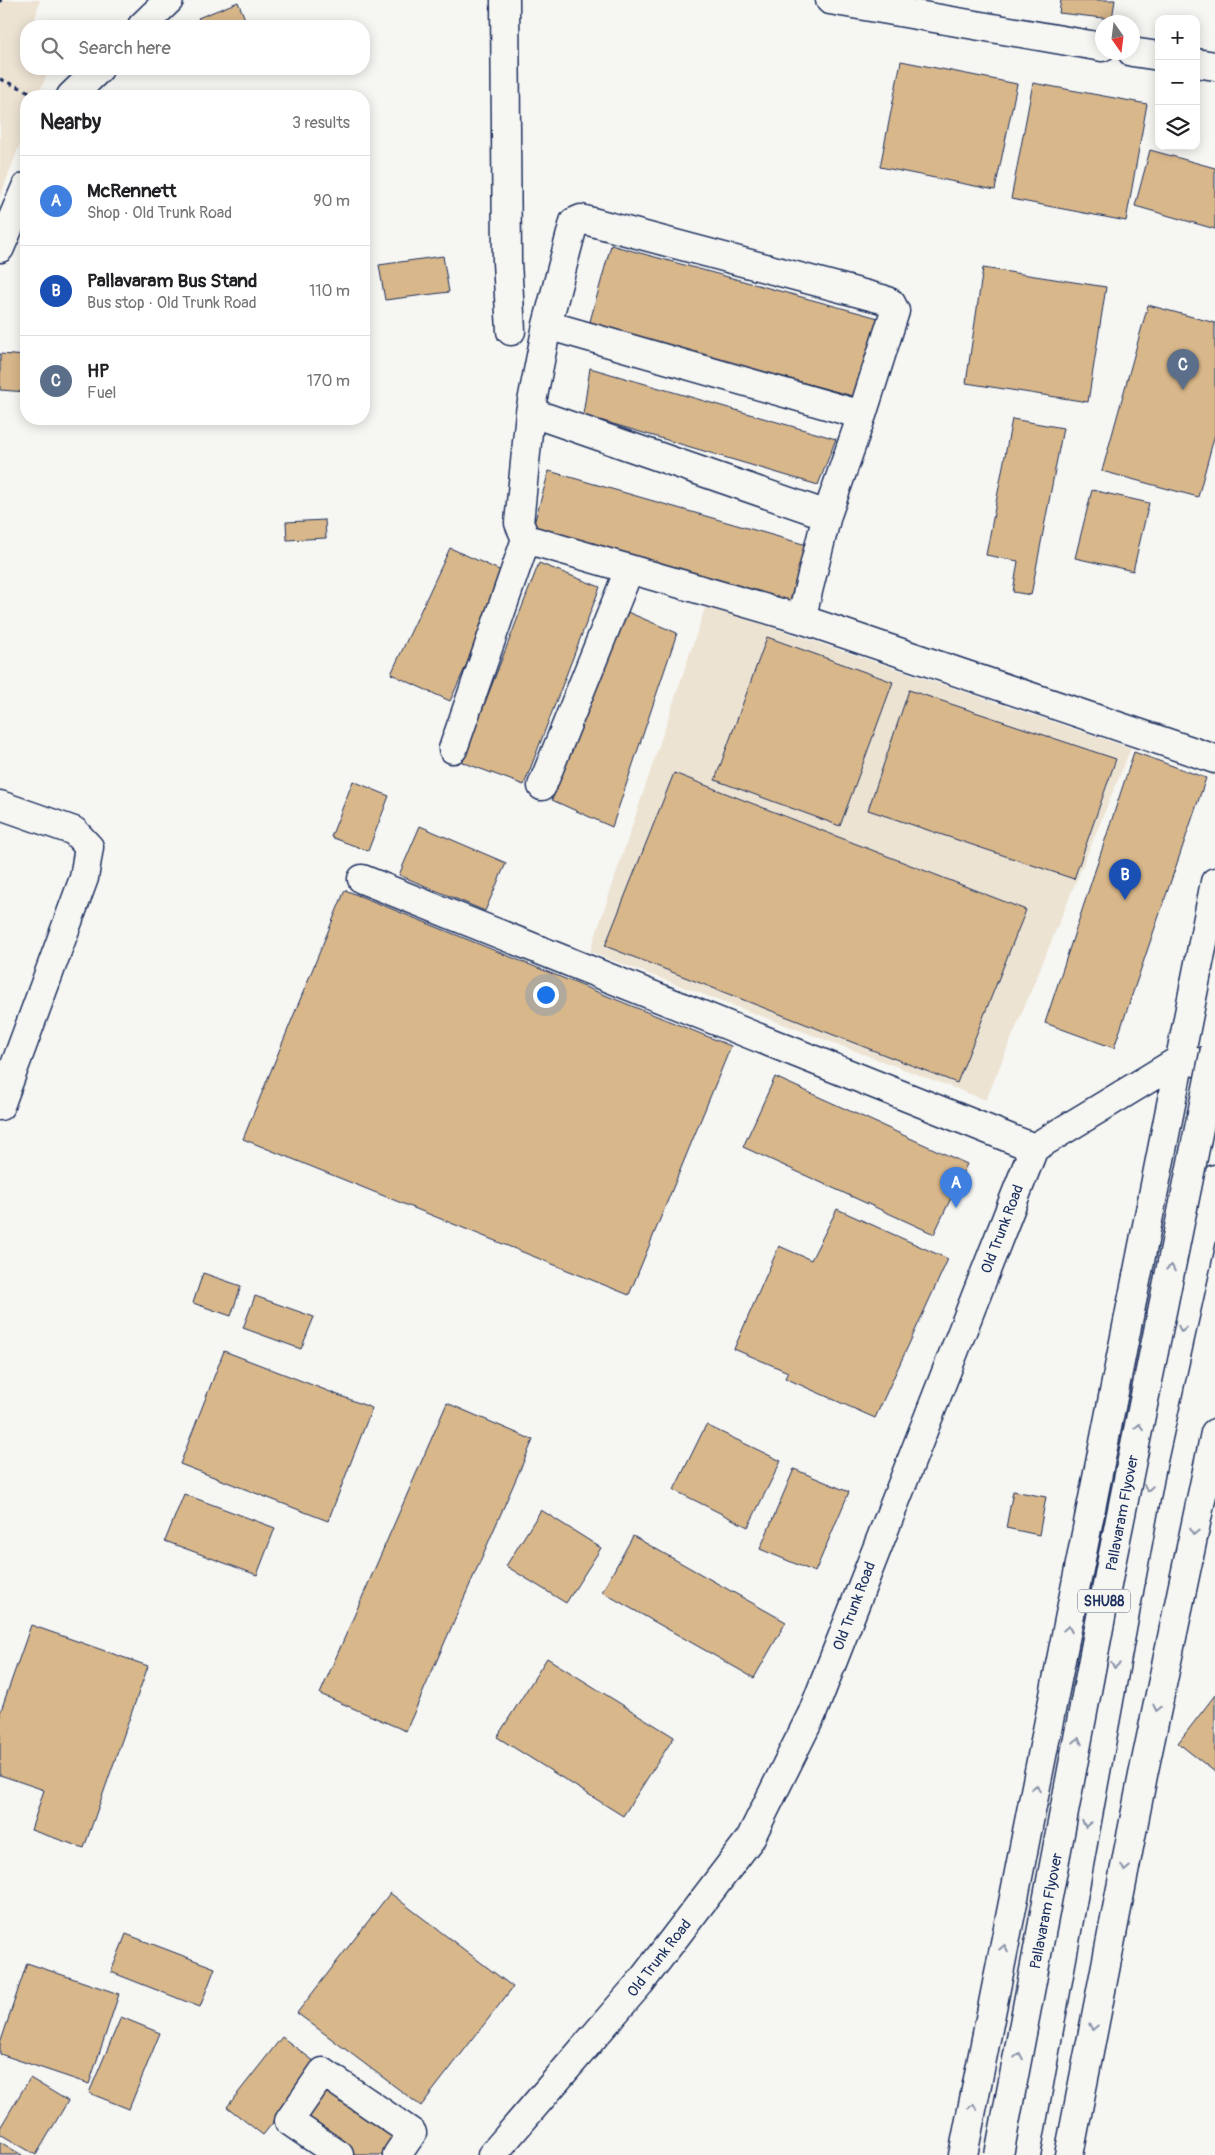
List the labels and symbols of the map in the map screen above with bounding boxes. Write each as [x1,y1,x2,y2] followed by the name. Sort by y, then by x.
[1095,15,1140,60] north arrow
[1167,349,1199,390] pin: C
[1109,859,1141,900] pin: B
[533,982,559,1008] your location
[940,1167,972,1208] pin: A
[977,1182,1028,1276] street label: Old Trunk Road
[1166,1263,1176,1272] one-way arrow
[1177,1324,1188,1333] one-way arrow
[1133,1423,1144,1431] one-way arrow
[1102,1453,1143,1573] street label: Pallavaram Flyover
[1143,1483,1153,1492] one-way arrow
[1189,1528,1200,1537] one-way arrow
[829,1559,880,1653] street label: Old Trunk Road
[1078,1590,1130,1612] road number: SHU88
[1062,1625,1072,1633] one-way arrow
[1111,1660,1121,1669] one-way arrow
[1152,1704,1163,1713] one-way arrow
[1072,1737,1083,1746] one-way arrow
[1030,1784,1041,1793] one-way arrow
[1081,1820,1092,1829] one-way arrow
[1026,1851,1067,1971] street label: Pallavaram Flyover
[1120,1863,1131,1872] one-way arrow
[623,1916,696,2001] street label: Old Trunk Road
[999,1943,1009,1952] one-way arrow
[1089,2023,1099,2031] one-way arrow
[1013,2051,1023,2060] one-way arrow
[967,2103,977,2112] one-way arrow

